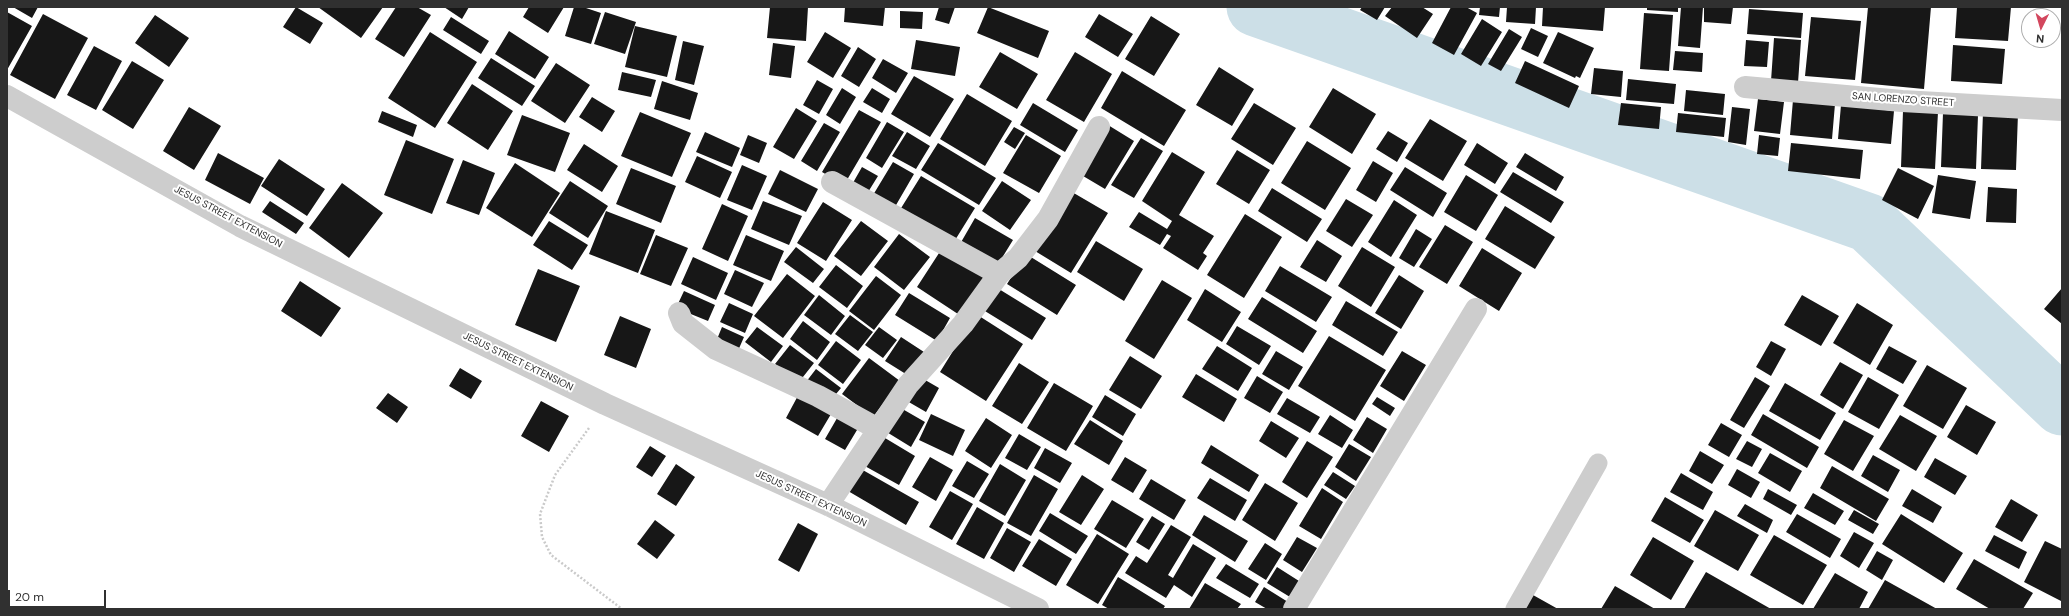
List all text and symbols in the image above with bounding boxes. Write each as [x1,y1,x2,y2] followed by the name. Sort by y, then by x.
[2021,8,2061,48] north arrow
[2035,32,2045,46] text: N
[1851,90,1955,110] street label: SAN LORENZO STREET
[172,183,284,251] street label: JESUS STREET EXTENSION
[461,330,575,394] street label: JESUS STREET EXTENSION
[754,468,868,530] street label: JESUS STREET EXTENSION
[10,582,108,608] scale bar
[15,589,44,605] text: 20 m

